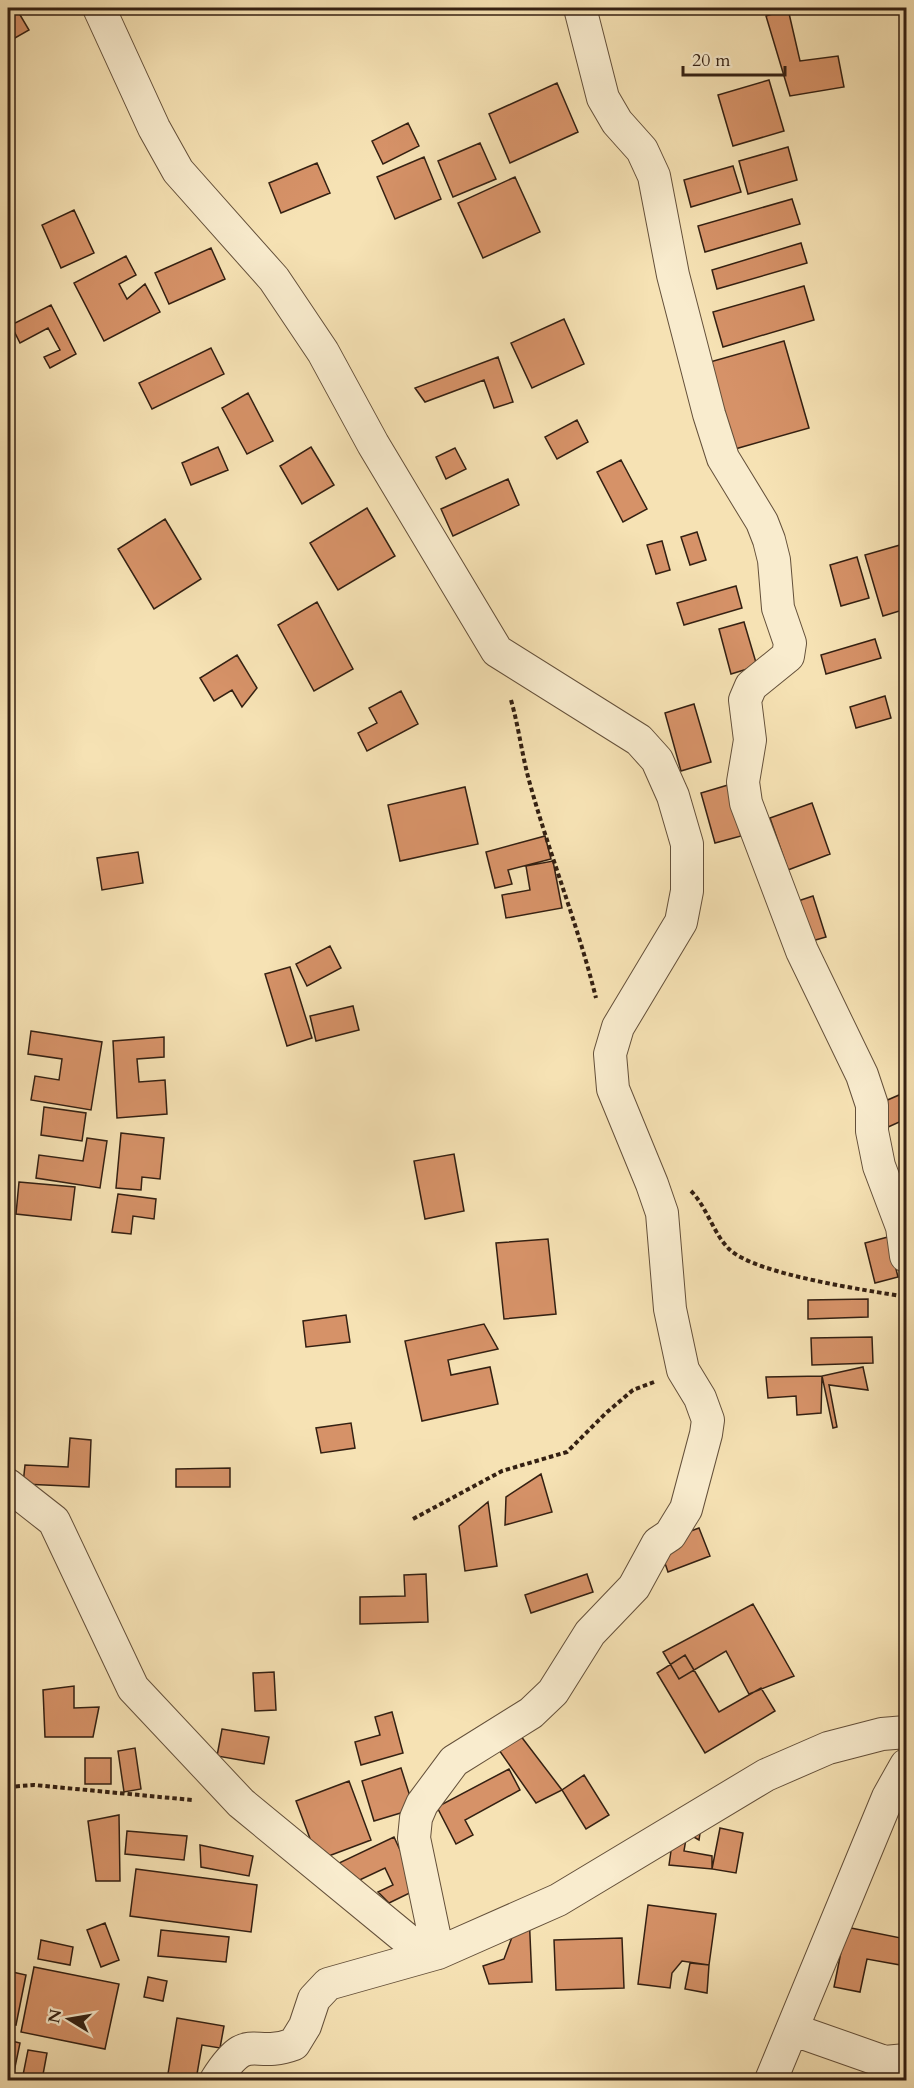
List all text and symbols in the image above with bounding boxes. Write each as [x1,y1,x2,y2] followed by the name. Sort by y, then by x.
[683,39,785,77] scale bar
[692,48,731,73] text: 20 m
[39,1989,99,2049] north arrow
[43,2007,67,2025] text: N

